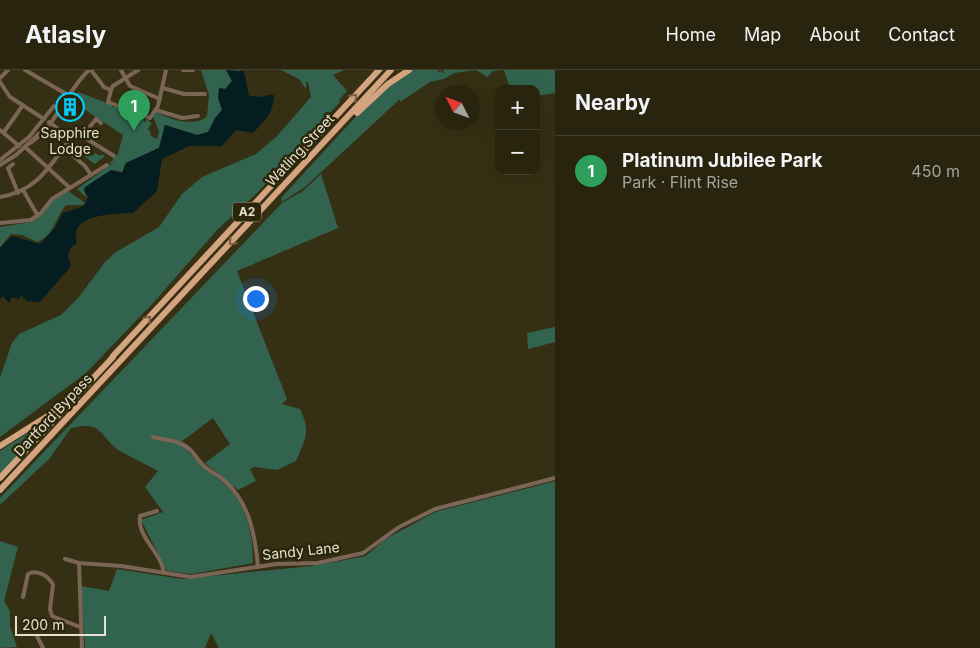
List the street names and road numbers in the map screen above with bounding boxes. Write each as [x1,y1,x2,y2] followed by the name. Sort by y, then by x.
[262,110,338,189] street label: Watling Street
[233,202,261,222] road number: A2
[10,370,95,460] street label: Dartford Bypass
[261,538,341,563] street label: Sandy Lane

